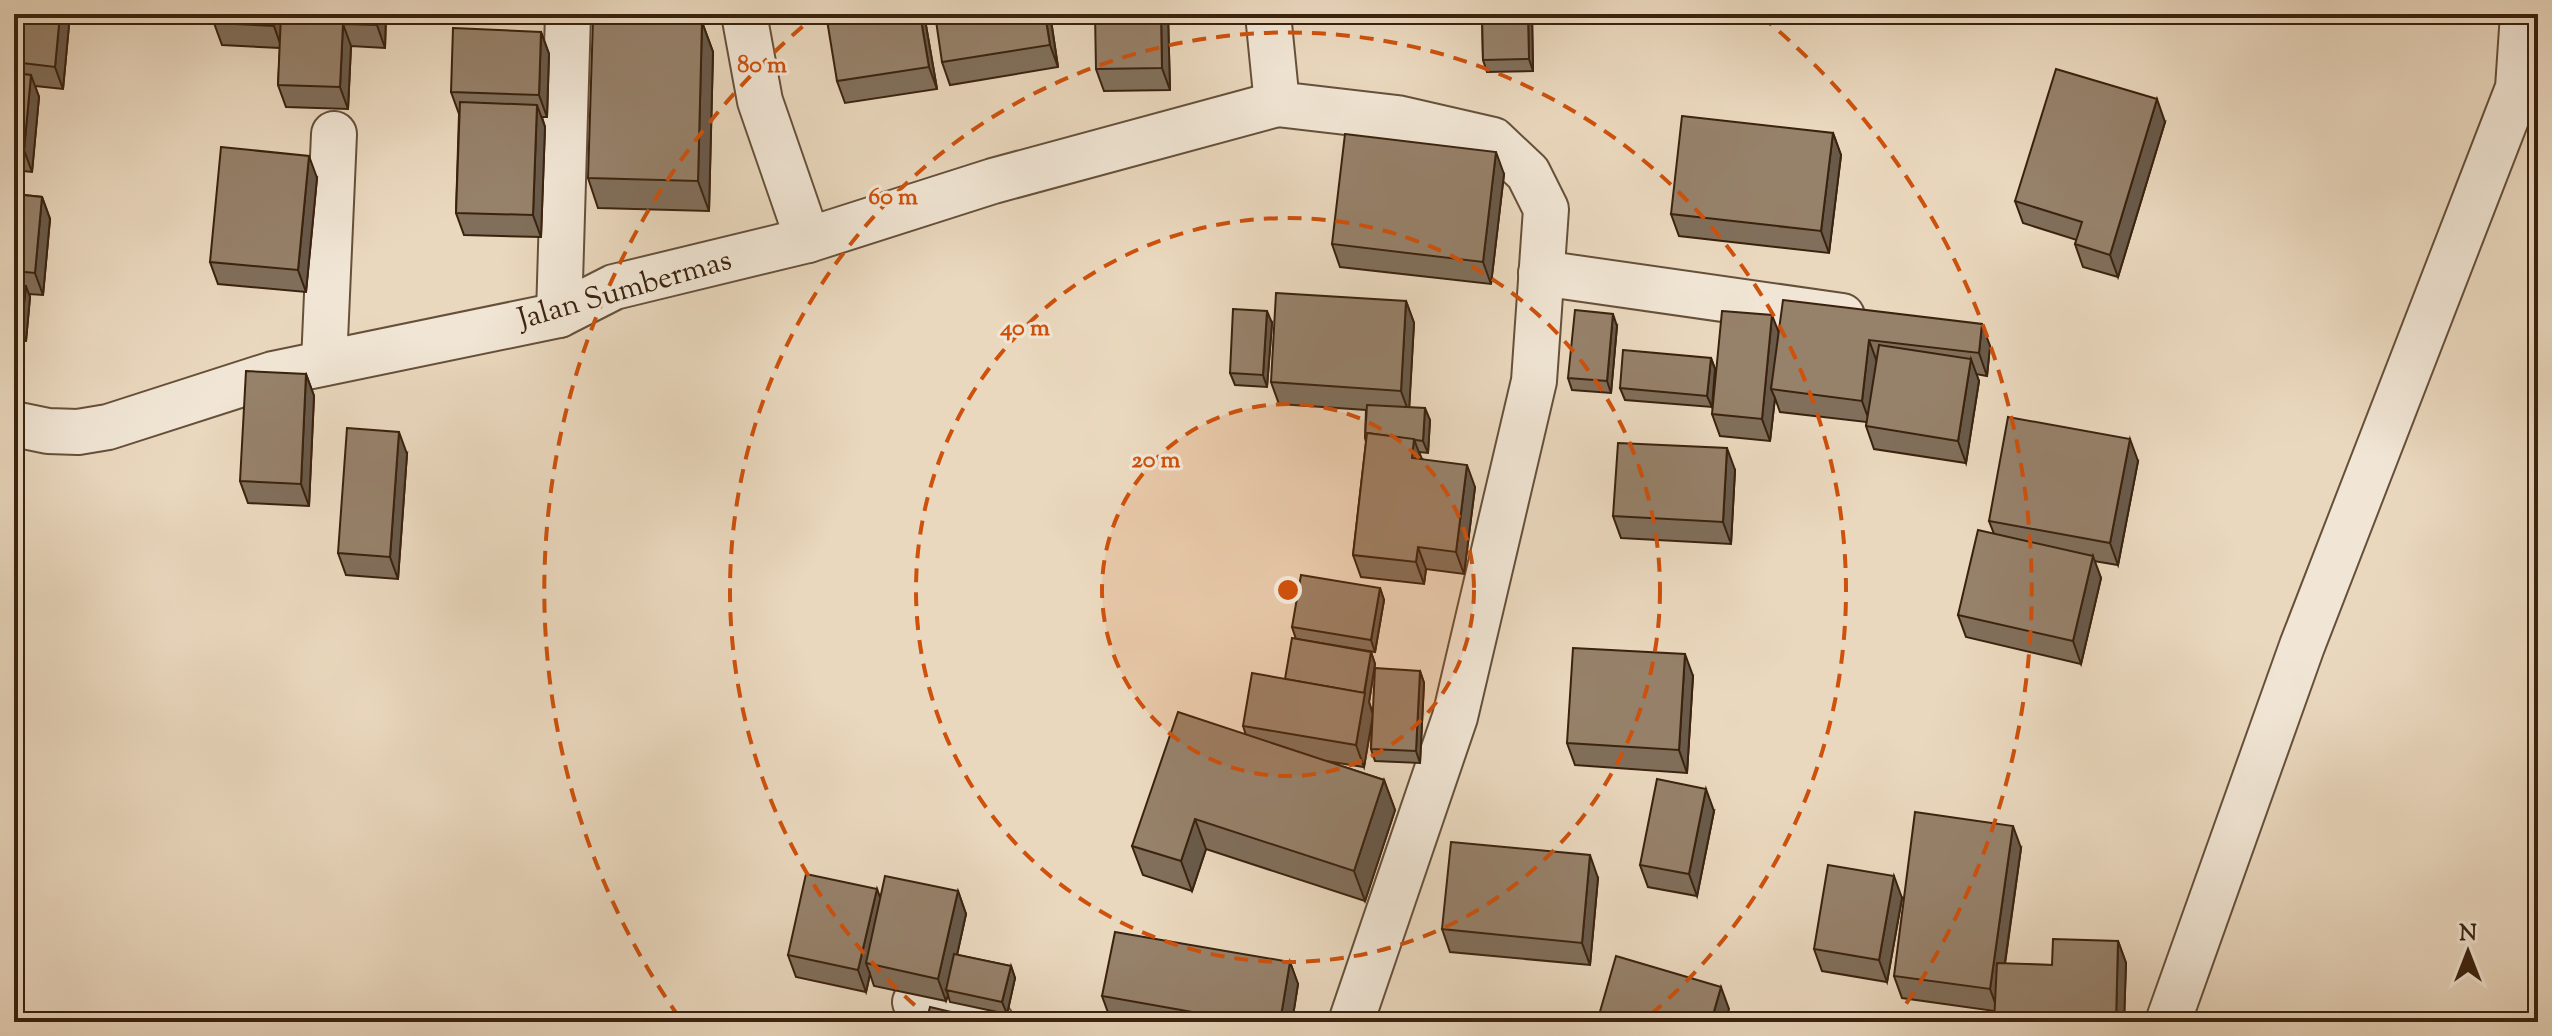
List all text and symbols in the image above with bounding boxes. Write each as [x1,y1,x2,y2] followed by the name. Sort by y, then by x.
[737,49,787,83] text: 80 m
[868,181,918,215] text: 60 m
[511,240,737,343] street label: Jalan Sumbermas
[999,312,1050,346] text: 40 m
[1132,444,1181,478] text: 20 m
[1274,576,1302,604] centre of rings
[2428,912,2508,992] north arrow
[2459,919,2477,951] text: N

